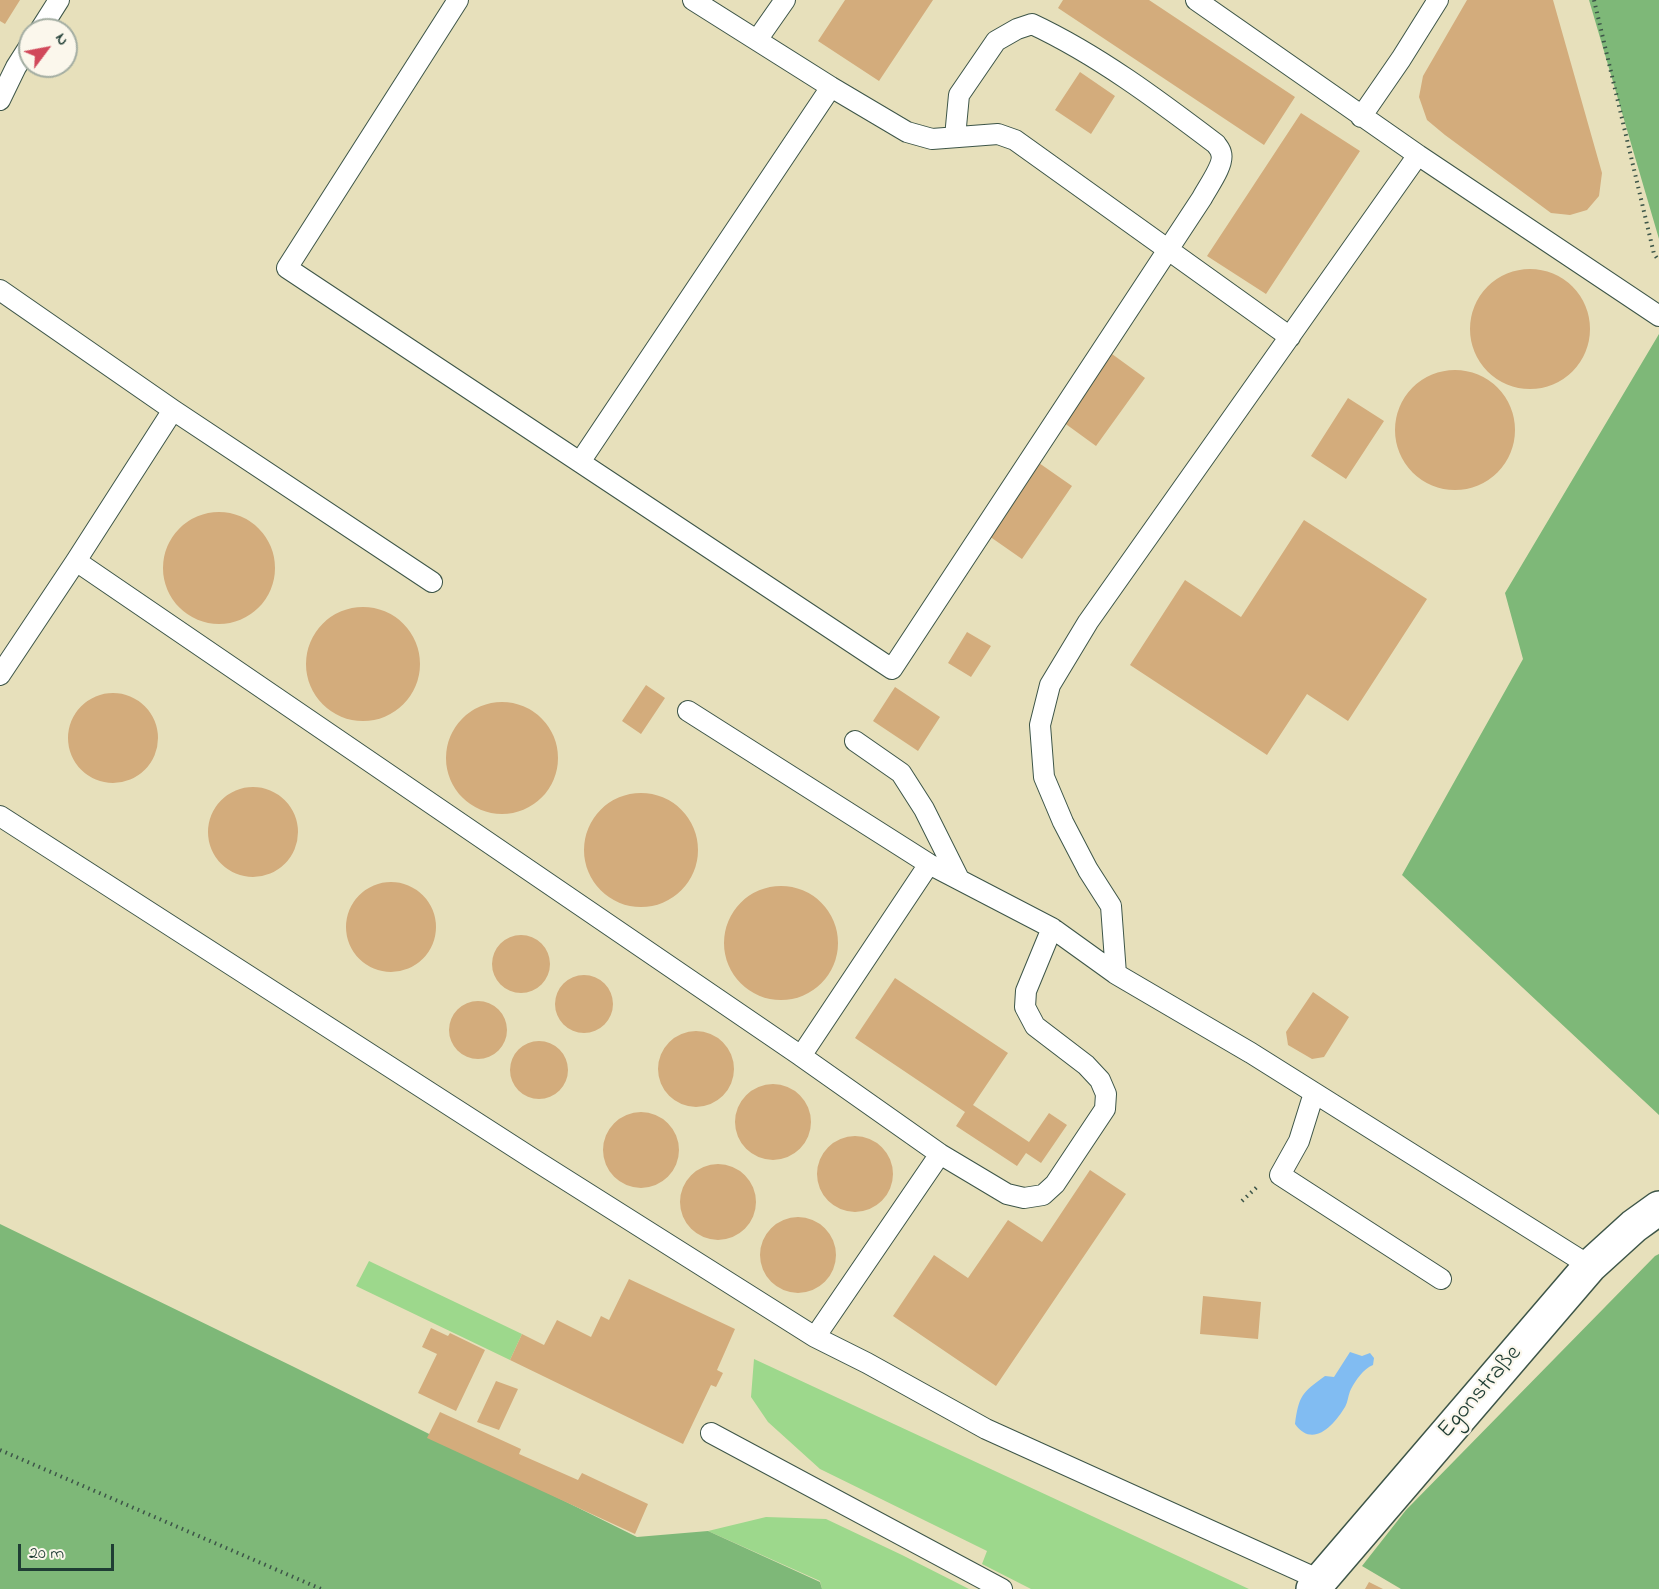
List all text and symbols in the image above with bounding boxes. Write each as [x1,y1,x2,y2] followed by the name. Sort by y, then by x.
[18,18,78,78] north arrow
[49,29,75,50] text: N
[1433,1341,1529,1445] street label: Egonstraße
[21,1532,117,1570] scale bar
[29,1541,64,1567] text: 20 m

